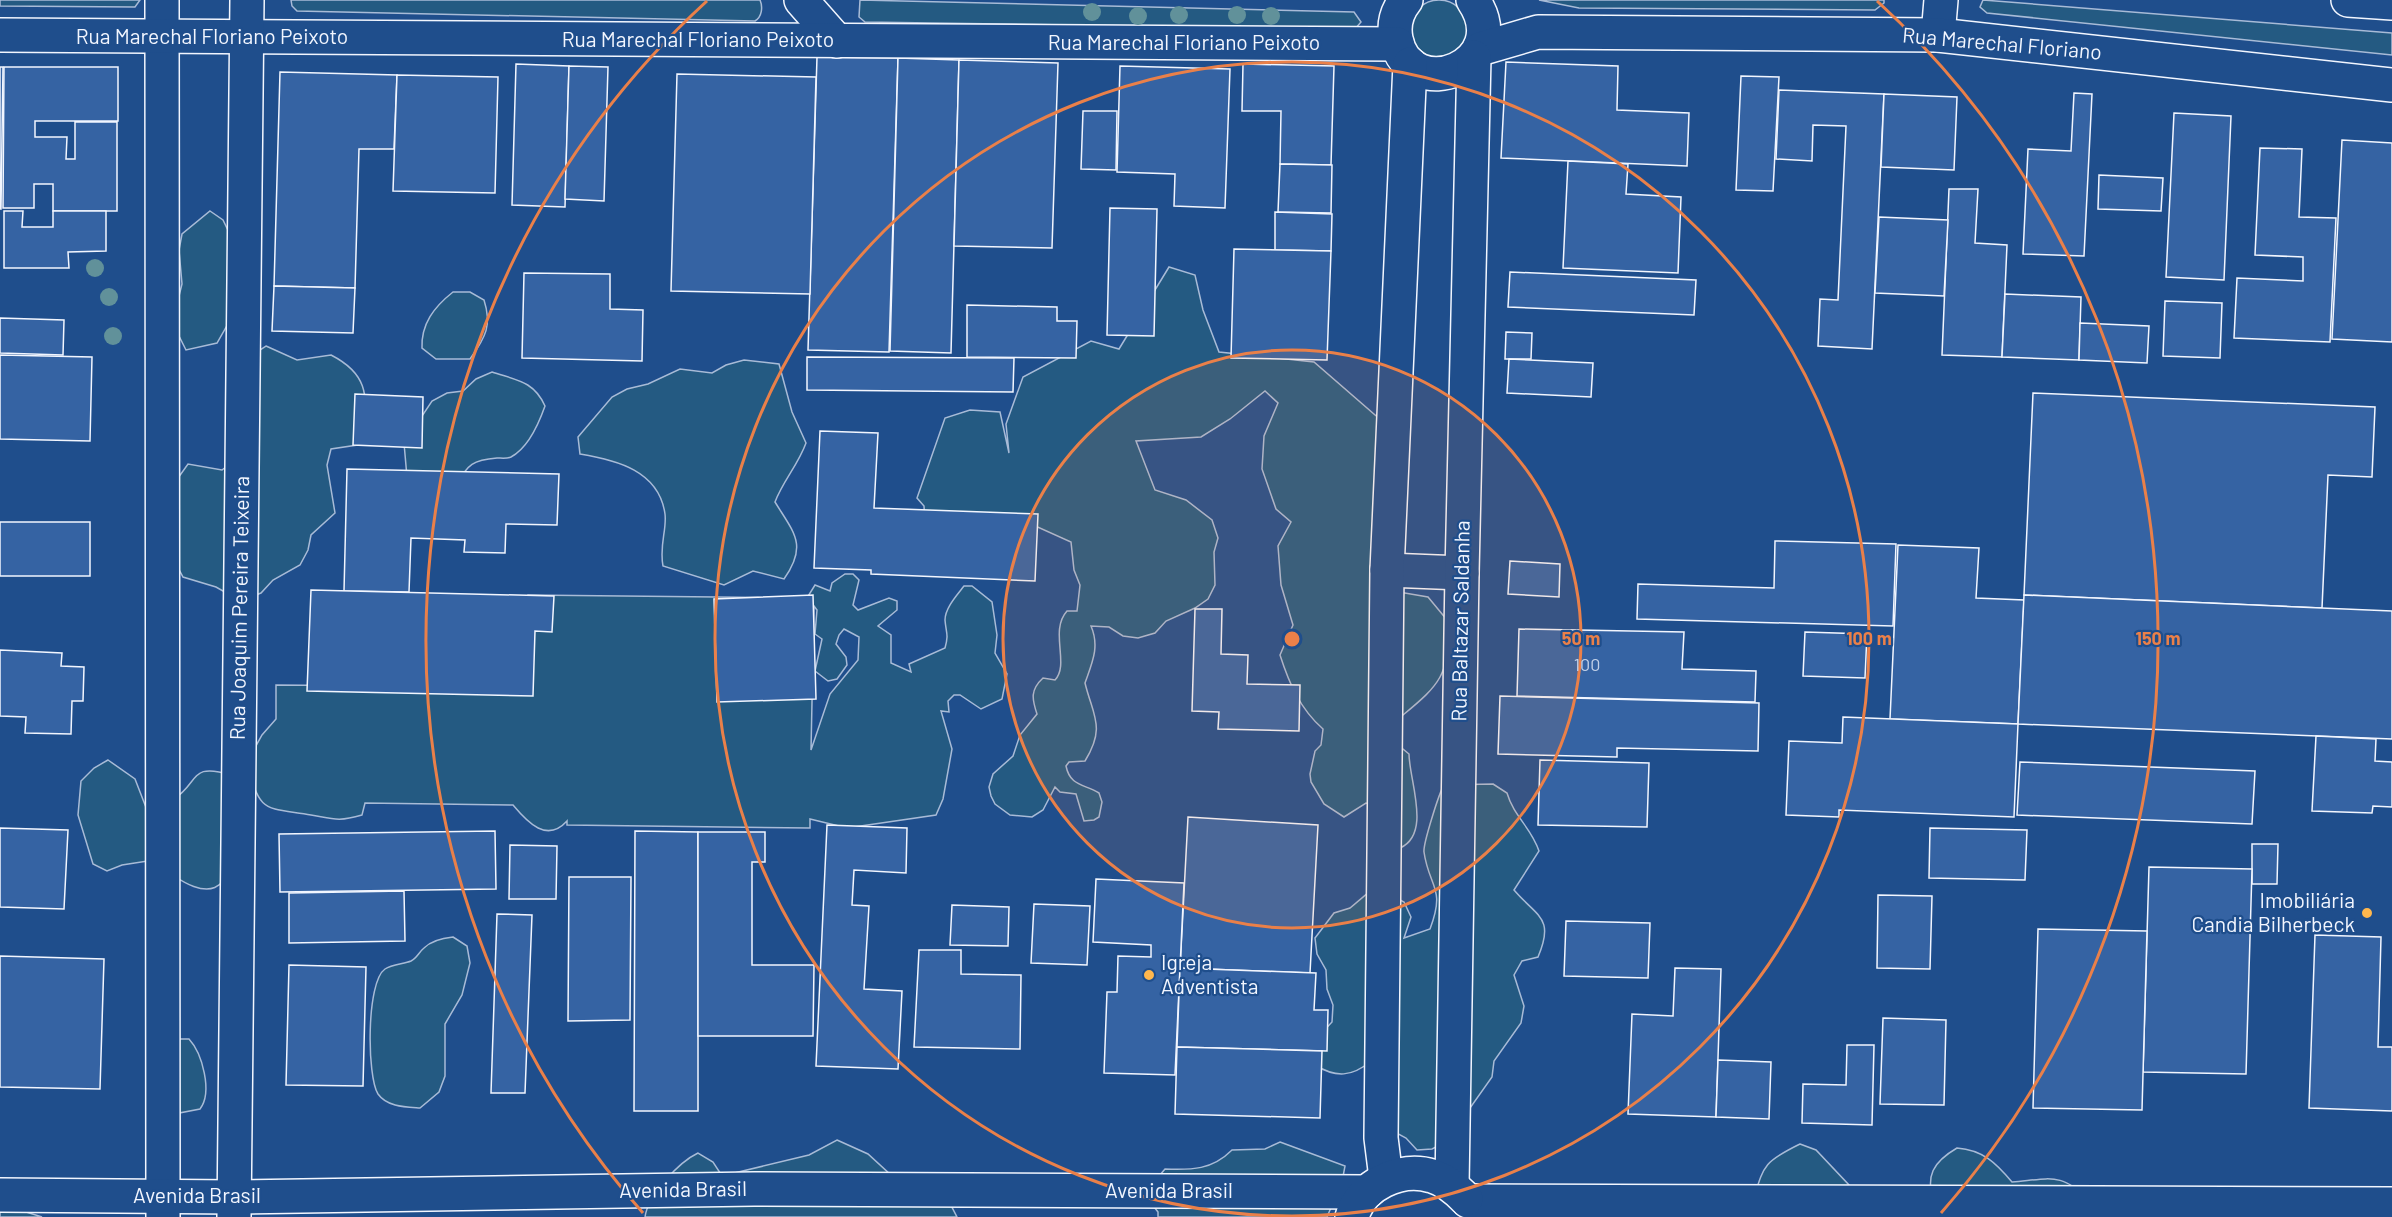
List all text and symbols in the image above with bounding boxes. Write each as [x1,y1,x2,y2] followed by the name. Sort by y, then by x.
[1901,21,2103,64] street label: Rua Marechal Floriano
[76,23,348,48] street label: Rua Marechal Floriano Peixoto
[562,26,834,51] street label: Rua Marechal Floriano Peixoto
[1048,29,1320,54] street label: Rua Marechal Floriano Peixoto
[224,476,253,740] street label: Rua Joaquim Pereira Teixeira
[1445,520,1474,722] street label: Rua Baltazar Saldanha
[1562,627,1600,649] text: 50 m
[1846,627,1892,649] text: 100 m
[2136,627,2180,649] text: 150 m
[1282,629,1302,649] centre of rings
[1574,653,1600,675] house number: 100
[2191,887,2355,936] place label: Imobiliária Candia Bilherbeck
[2360,906,2374,920] marker: Imobiliária Candia Bilherbeck
[1161,949,1259,998] place label: Igreja Adventista
[1142,968,1156,982] marker: Igreja Adventista
[619,1175,747,1202] street label: Avenida Brasil
[1105,1177,1233,1202] street label: Avenida Brasil
[133,1182,261,1207] street label: Avenida Brasil

